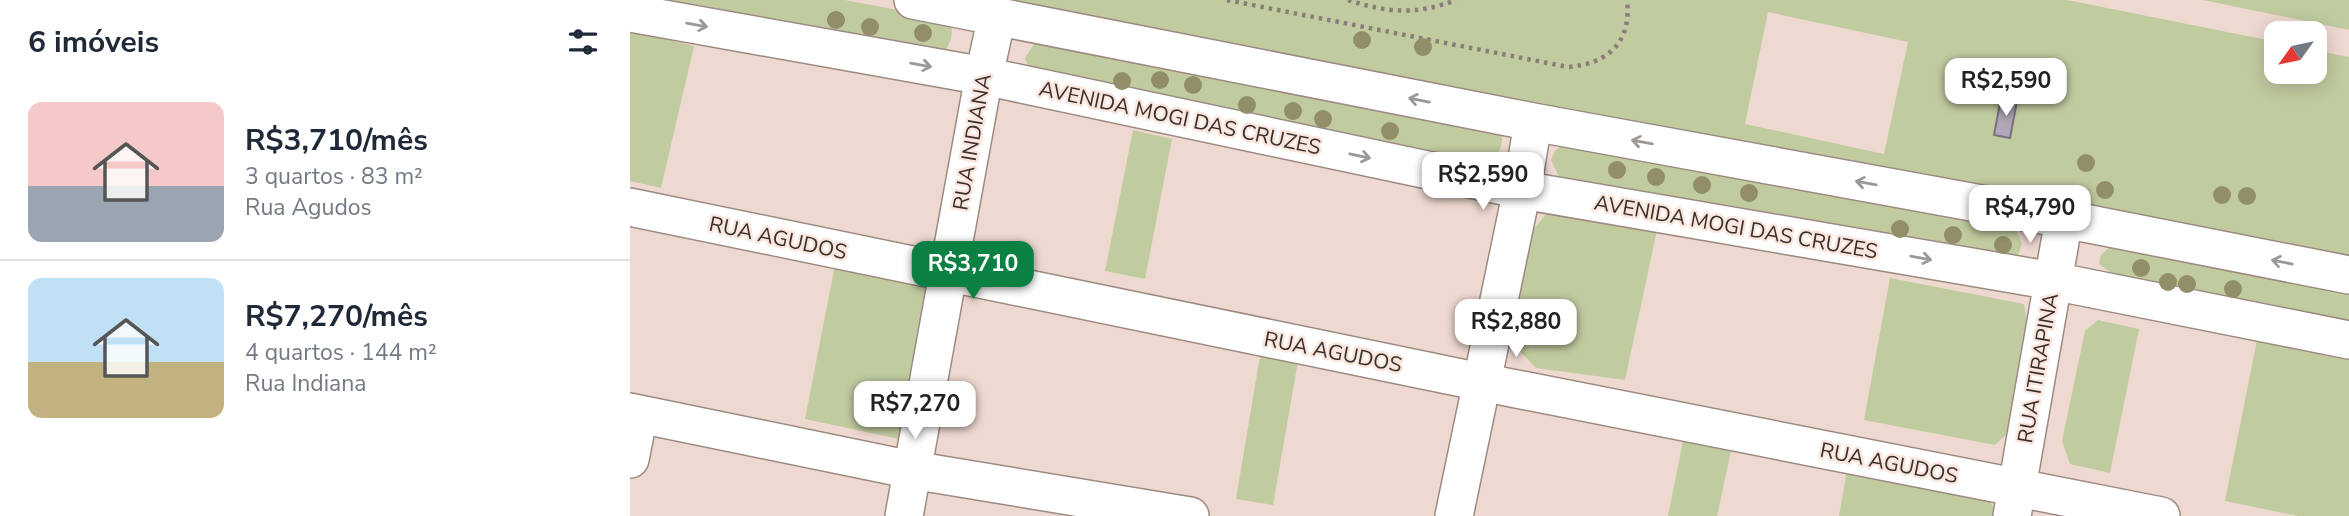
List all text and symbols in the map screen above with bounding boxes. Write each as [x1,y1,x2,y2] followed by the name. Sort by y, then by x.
[685,19,708,32] one-way arrow
[2264,21,2328,84] north arrow
[2264,21,2327,84] map controls
[28,22,159,63] text: 6 imóveis
[564,23,602,61] icon: filters
[1941,58,2071,118] pin: R$2,590
[909,59,932,72] one-way arrow
[1961,65,2051,96] text: R$2,590
[946,72,998,212] street label: RUA INDIANA
[1036,74,1324,162] street label: AVENIDA MOGI DAS CRUZES
[1408,92,1431,106] one-way arrow
[245,120,428,161] text: R$3,710/mês
[84,130,168,214] icon: home
[1631,135,1654,148] one-way arrow
[1348,149,1371,163] one-way arrow
[1418,152,1548,212] pin: R$2,590
[1438,159,1528,190] text: R$2,590
[245,161,423,192] text: 3 quartos · 83 m²
[1855,175,1878,189] one-way arrow
[1965,186,2095,245] pin: R$4,790
[1592,188,1880,266] street label: AVENIDA MOGI DAS CRUZES
[245,192,372,223] text: Rua Agudos
[1985,192,2075,223] text: R$4,790
[707,210,850,266] street label: RUA AGUDOS
[908,242,1038,301] pin: R$3,710
[928,248,1018,279] text: R$3,710
[1909,252,1932,265] one-way arrow
[2271,254,2294,268] one-way arrow
[2011,291,2065,445] street label: RUA ITIRAPINA
[245,296,428,337] text: R$7,270/mês
[1451,300,1581,359] pin: R$2,880
[84,306,168,390] icon: home
[1471,306,1561,337] text: R$2,880
[1262,325,1405,379] street label: RUA AGUDOS
[245,337,437,368] text: 4 quartos · 144 m²
[245,368,367,399] text: Rua Indiana
[850,382,980,441] pin: R$7,270
[870,388,960,419] text: R$7,270
[1818,436,1961,490] street label: RUA AGUDOS

